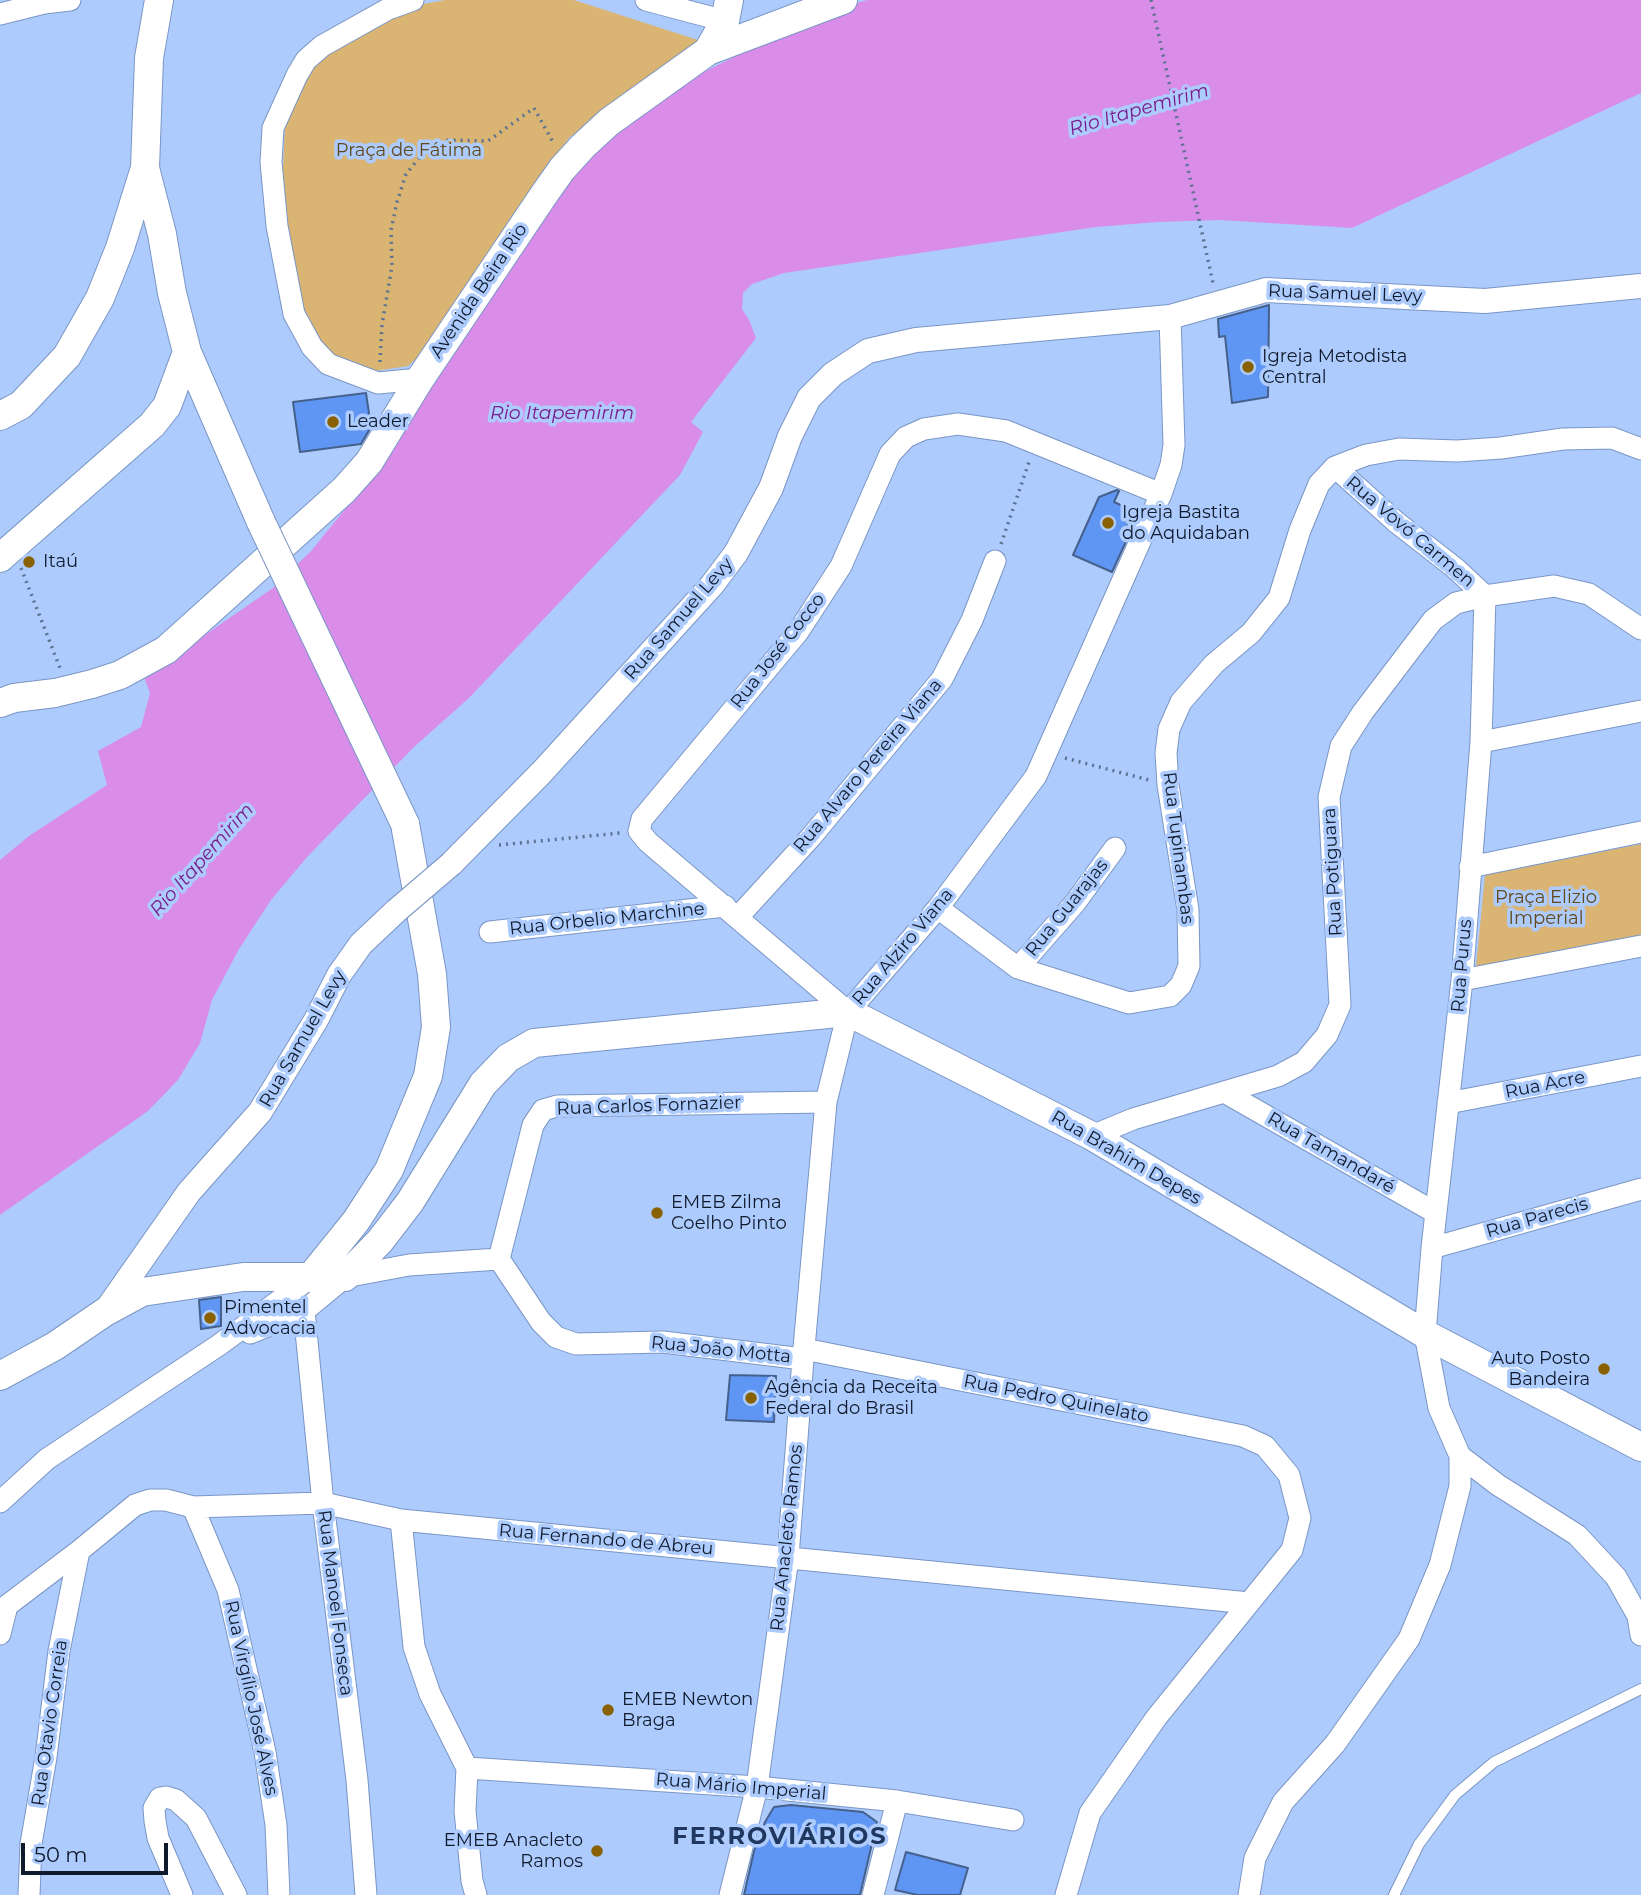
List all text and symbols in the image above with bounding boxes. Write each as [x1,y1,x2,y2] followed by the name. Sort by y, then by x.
[1067,79,1211,141] water label: Rio Itapemirim
[336,140,482,162] park label: Praça de Fátima
[426,220,532,362] street label: Avenida Beira Rio
[1268,281,1422,307] street label: Rua Samuel Levy
[1262,346,1407,388] place label: Igreja Metodista Central
[1240,359,1256,375] marker: Igreja Metodista Central
[490,402,634,424] water label: Rio Itapemirim
[347,411,409,433] place label: Leader
[325,414,341,430] marker: Leader
[1341,472,1479,592] street label: Rua Vovó Carmen
[1122,502,1250,544] place label: Igreja Bastita do Aquidaban
[1100,515,1116,531] marker: Igreja Bastita do Aquidaban
[43,551,78,573] place label: Itaú
[21,554,37,570] marker: Itaú
[620,554,738,684] street label: Rua Samuel Levy
[726,589,830,713] street label: Rua José Cocco
[789,675,947,857] street label: Rua Alvaro Pereira Viana
[1158,771,1198,925] street label: Rua Tupinambas
[145,799,259,921] water label: Rio Itapemirim
[1319,807,1347,937] street label: Rua Potiguara
[1021,855,1113,961] street label: Rua Guarajas
[848,884,958,1010] street label: Rua Alziro Viana
[1495,887,1597,930] park label: Praça Elizio Imperial
[508,898,706,940] street label: Rua Orbelio Marchine
[1447,918,1477,1014] street label: Rua Purus
[255,967,351,1111] street label: Rua Samuel Levy
[1503,1067,1587,1103] street label: Rua Acre
[556,1092,742,1120] street label: Rua Carlos Fornazier
[1047,1106,1205,1210] street label: Rua Brahim Depes
[1263,1108,1399,1198] street label: Rua Tamandaré
[671,1192,787,1234] place label: EMEB Zilma Coelho Pinto
[1483,1193,1591,1243] street label: Rua Parecis
[649,1205,665,1221] marker: EMEB Zilma Coelho Pinto
[224,1297,316,1340] place label: Pimentel Advocacia
[202,1310,218,1326] marker: Pimentel Advocacia
[650,1332,792,1368] street label: Rua João Motta
[1491,1348,1590,1390] place label: Auto Posto Bandeira
[1596,1361,1612,1377] marker: Auto Posto Bandeira
[962,1370,1150,1428] street label: Rua Pedro Quinelato
[765,1377,938,1420] place label: Agência da Receita Federal do Brasil
[743,1390,759,1406] marker: Agência da Receita Federal do Brasil
[766,1444,808,1632] street label: Rua Anacleto Ramos
[313,1509,357,1697] street label: Rua Manoel Fonseca
[498,1520,714,1560] street label: Rua Fernando de Abreu
[220,1598,282,1798] street label: Rua Virgílio José Alves
[28,1638,72,1808] street label: Rua Otavio Correia
[622,1689,753,1732] place label: EMEB Newton Braga
[600,1702,616,1718] marker: EMEB Newton Braga
[655,1769,827,1805] street label: Rua Mário Imperial
[674,1823,886,1851] district label: FERROVIÁRIOS
[24,1828,172,1872] scale bar
[444,1830,583,1872] place label: EMEB Anacleto Ramos
[34,1842,88,1867] text: 50 m
[589,1843,605,1859] marker: EMEB Anacleto Ramos

